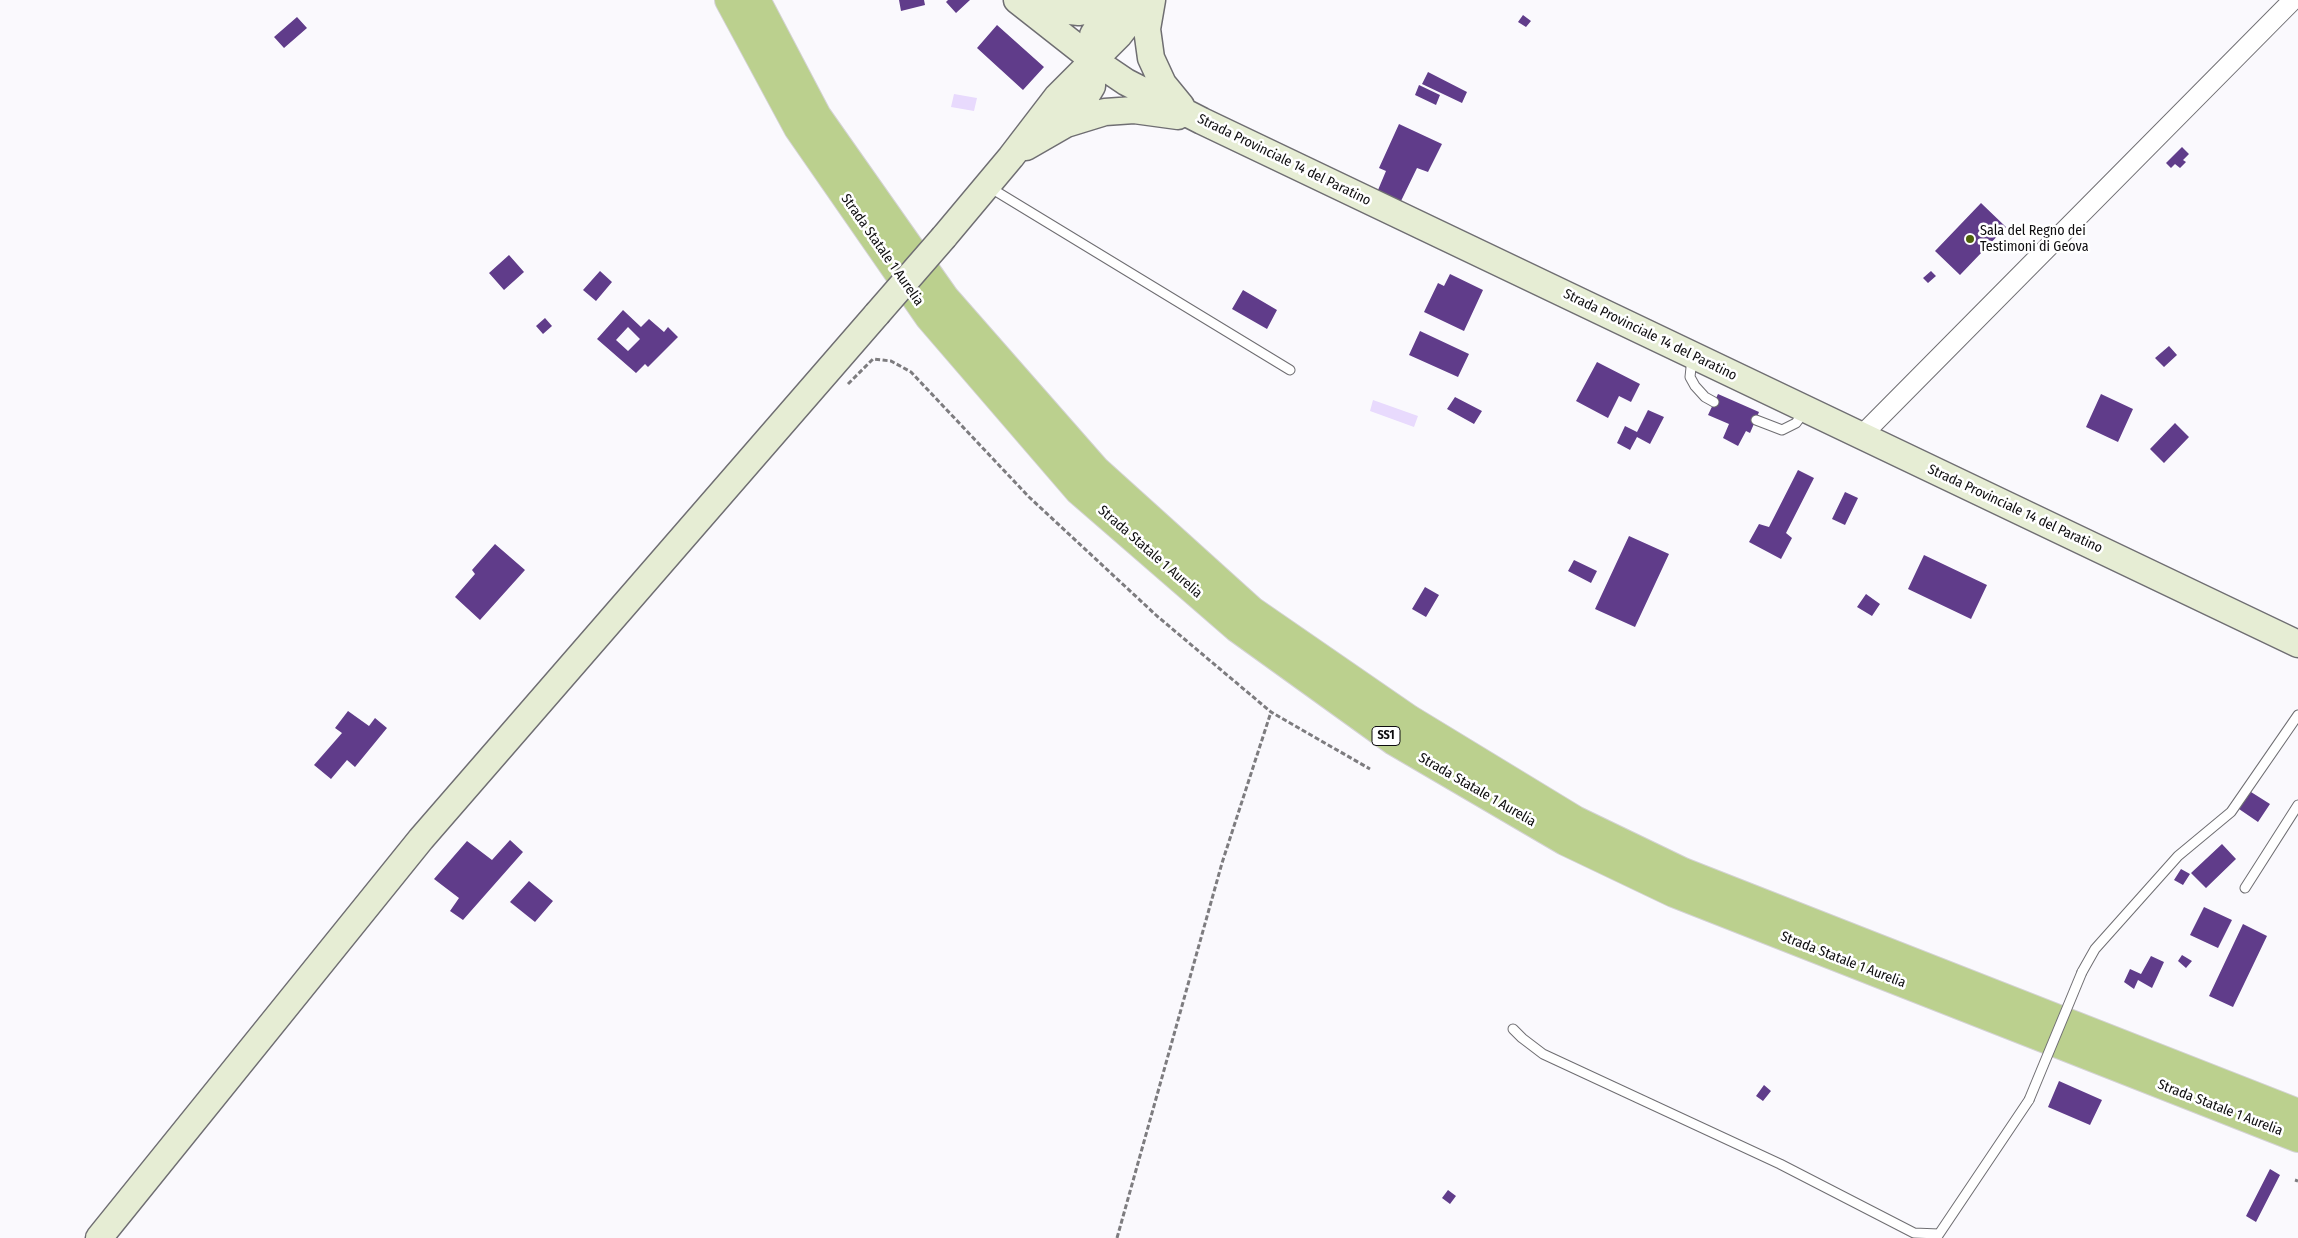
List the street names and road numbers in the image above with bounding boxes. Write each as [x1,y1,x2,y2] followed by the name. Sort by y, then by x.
[1194,111,1374,209] street label: Strada Provinciale 14 del Paratino
[837,191,927,309] street label: Strada Statale 1 Aurelia
[1560,286,1740,384] street label: Strada Provinciale 14 del Paratino
[1925,461,2105,557] street label: Strada Provinciale 14 del Paratino
[1094,502,1206,602] street label: Strada Statale 1 Aurelia
[1372,726,1400,746] road number: SS1
[1415,750,1539,830] street label: Strada Statale 1 Aurelia
[1778,928,1908,992] street label: Strada Statale 1 Aurelia
[2155,1076,2285,1140] street label: Strada Statale 1 Aurelia

